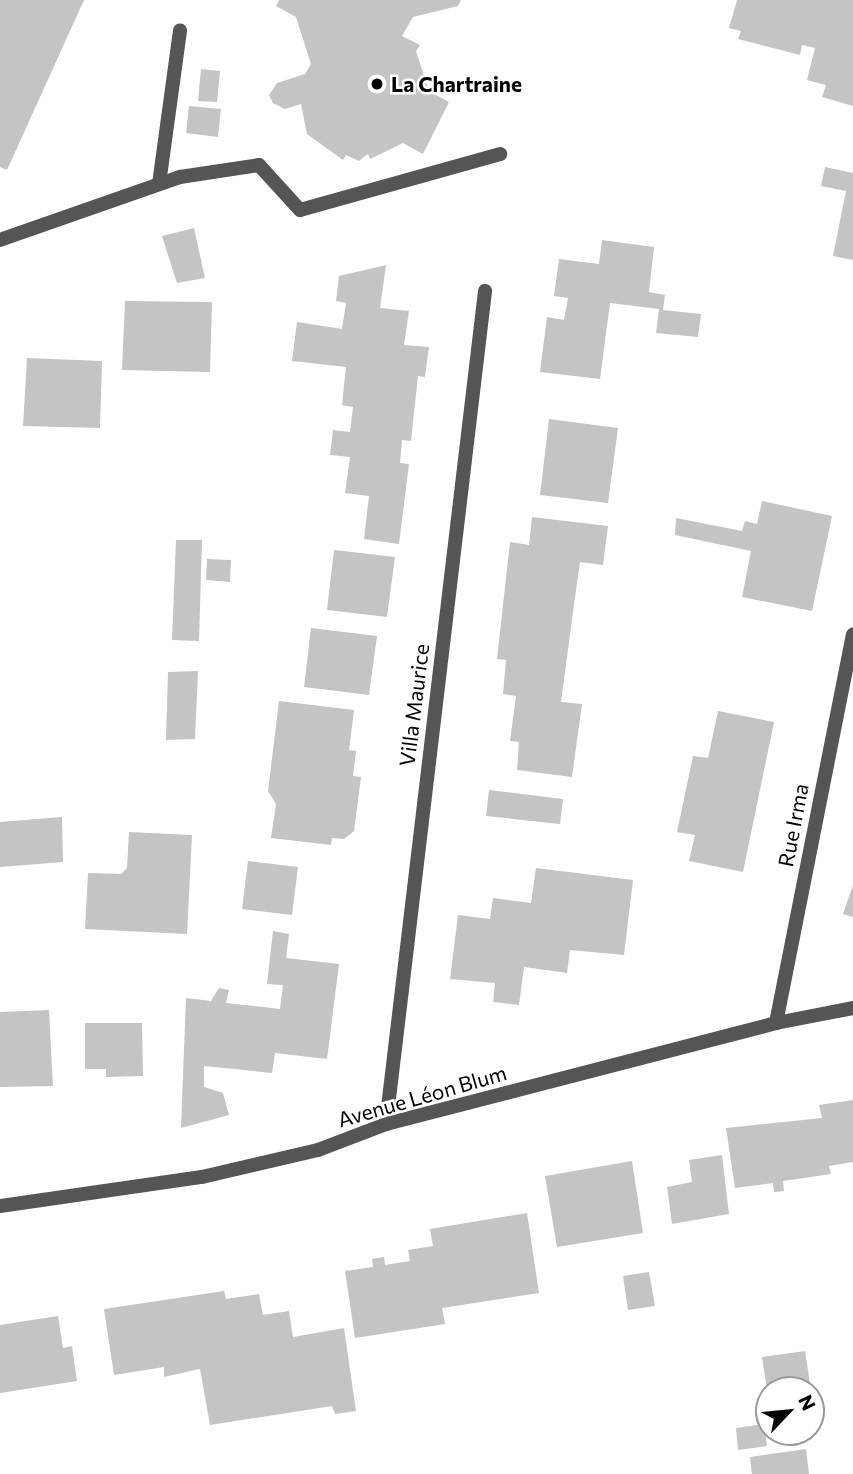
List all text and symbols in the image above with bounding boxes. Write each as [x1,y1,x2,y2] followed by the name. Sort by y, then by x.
[391,71,522,97] place label: La Chartraine
[369,76,385,92] marker: La Chartraine
[394,642,434,768] street label: Villa Maurice
[773,781,813,869] street label: Rue Irma
[335,1060,509,1132] street label: Avenue Léon Blum
[755,1376,825,1446] north arrow
[794,1391,821,1414] text: N

